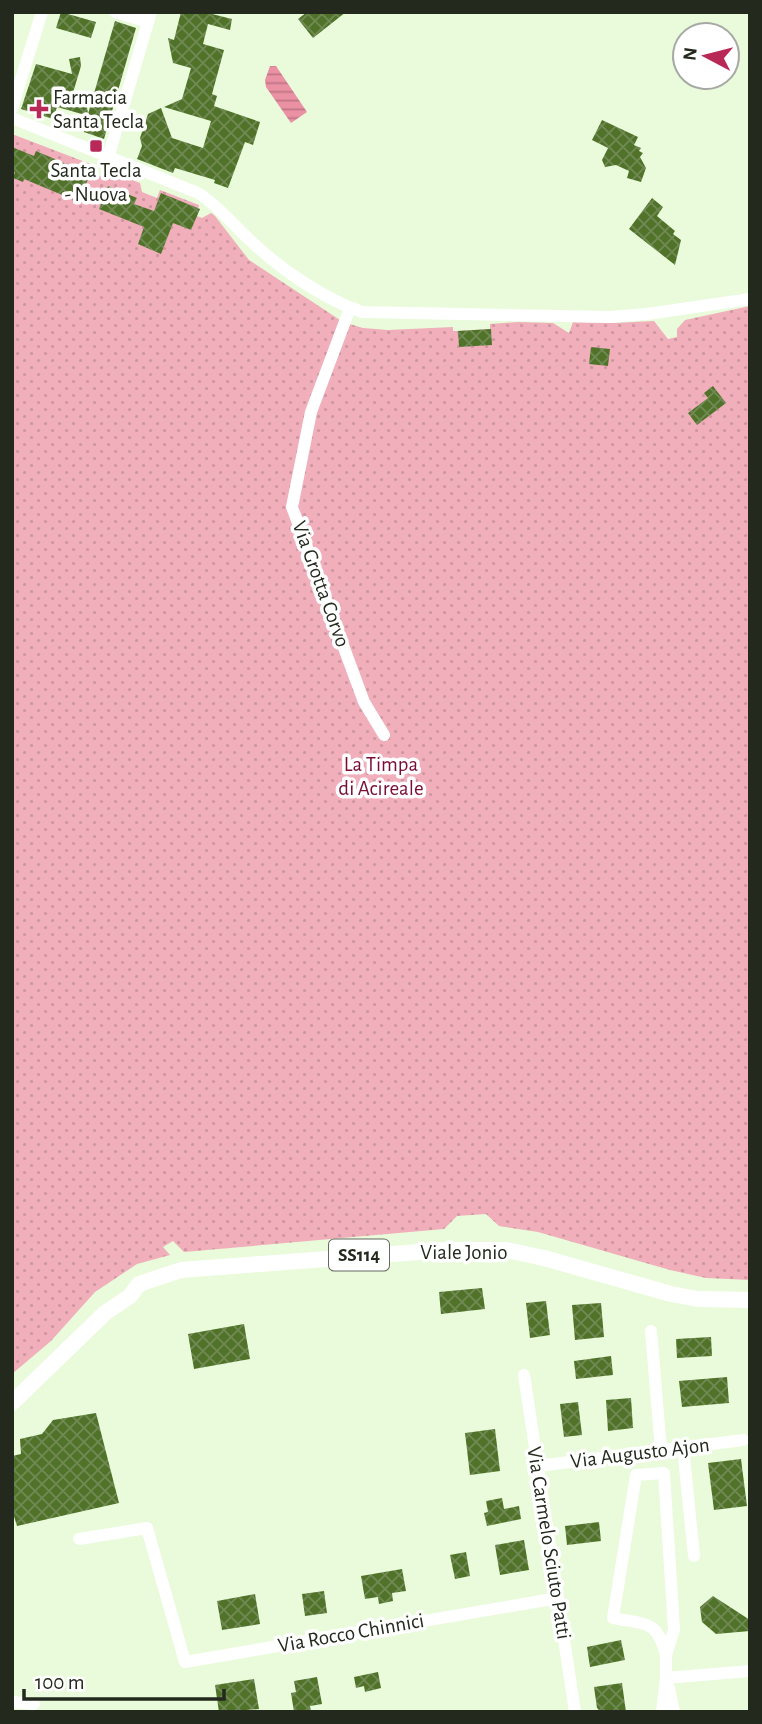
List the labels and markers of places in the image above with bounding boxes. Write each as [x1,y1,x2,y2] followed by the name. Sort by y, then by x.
[53,87,145,132] place label: Farmacia Santa Tecla
[31,101,47,117] marker: Farmacia Santa Tecla
[88,138,104,154] marker: Santa Tecla - Nuova
[50,160,142,205] place label: Santa Tecla - Nuova

